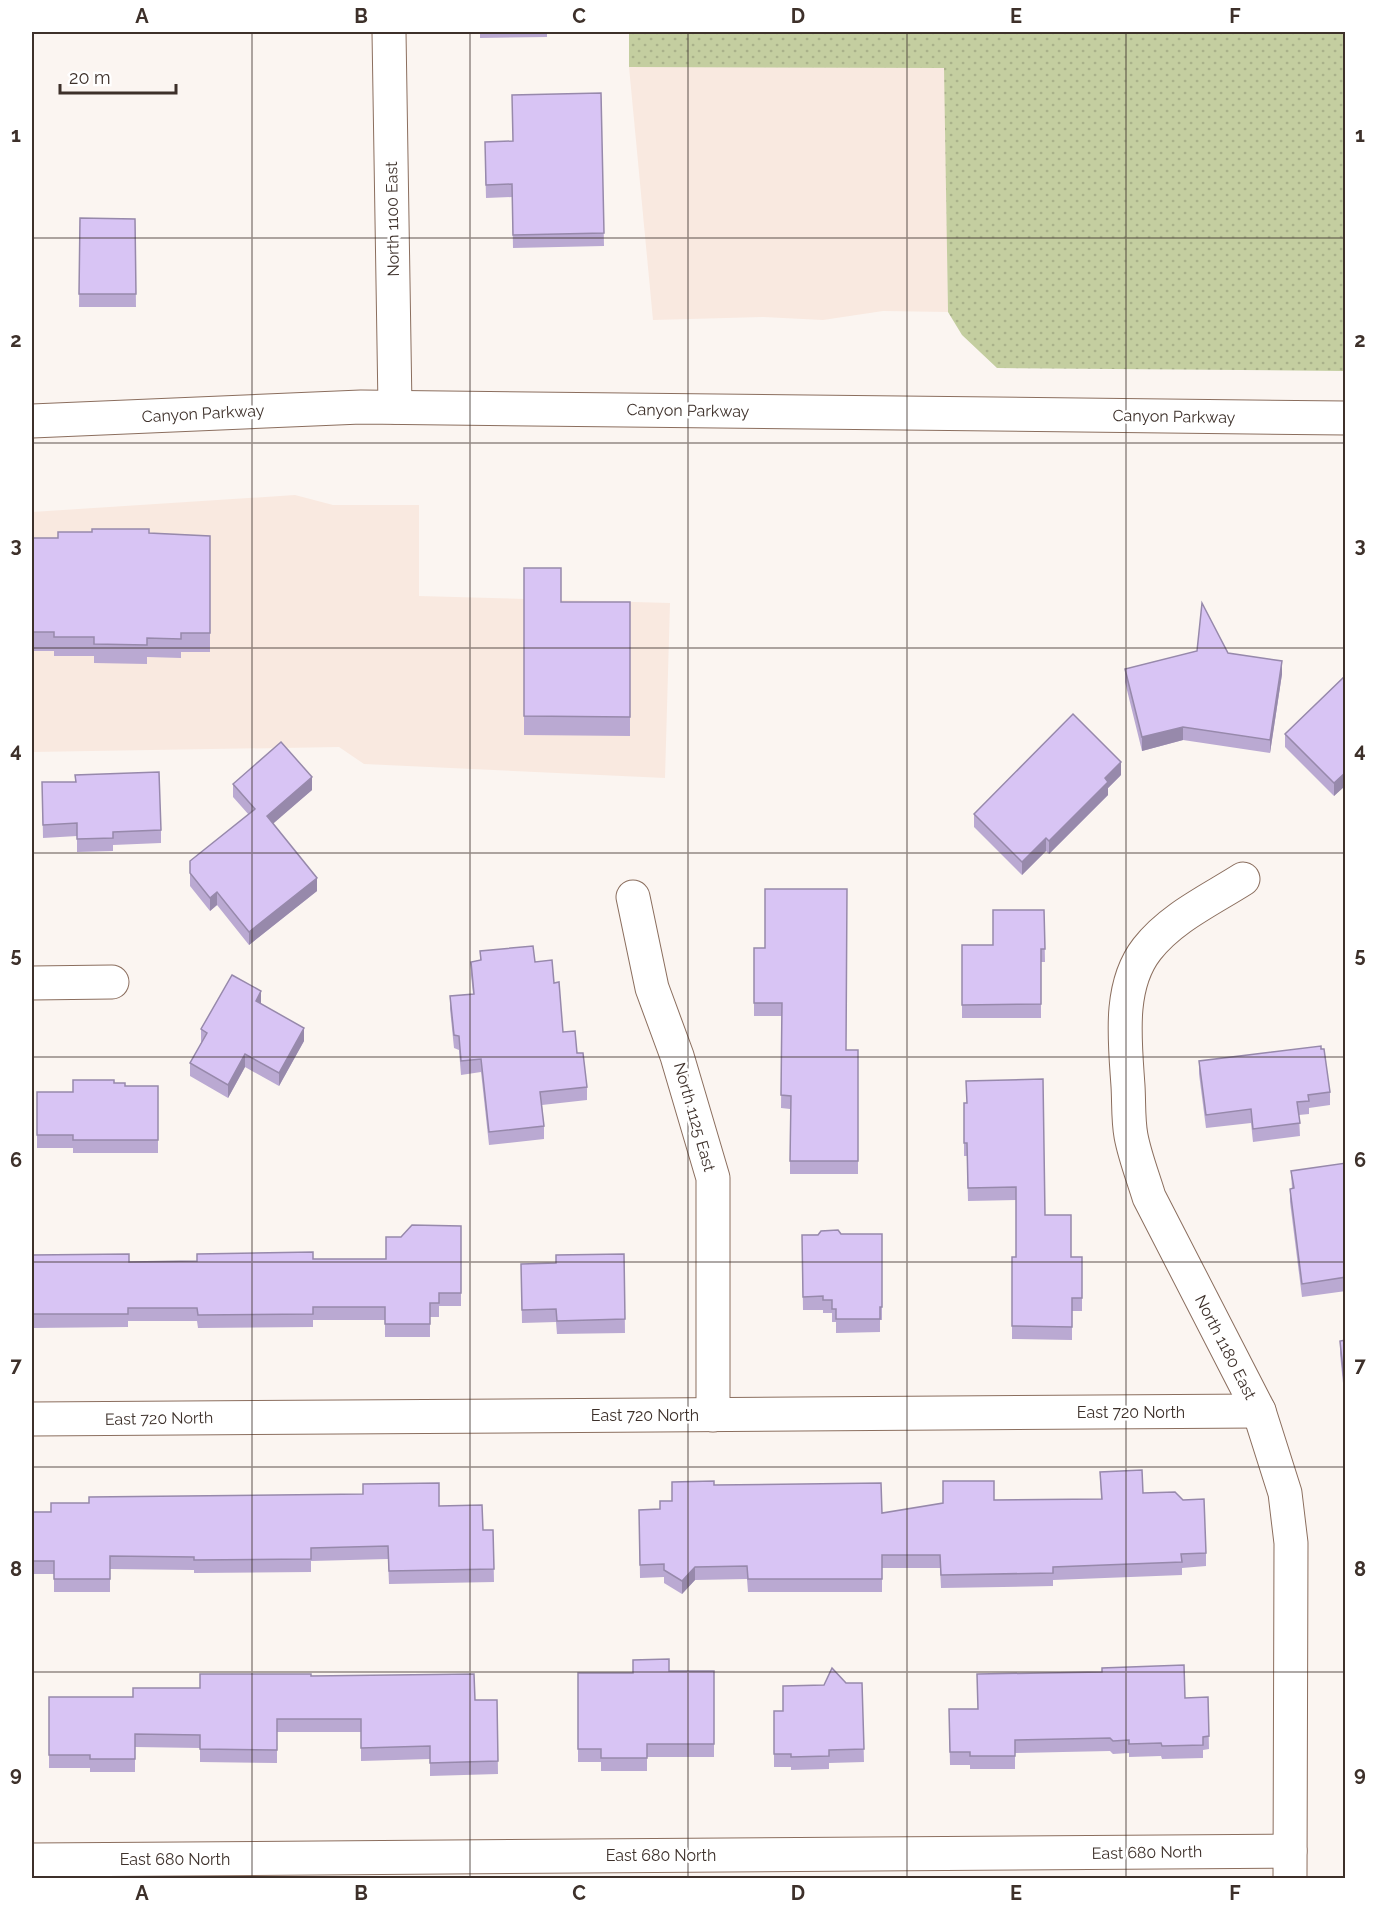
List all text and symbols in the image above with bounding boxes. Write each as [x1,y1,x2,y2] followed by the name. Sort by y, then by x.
[135,4,149,28] text: A
[354,4,368,28] text: B
[572,4,586,28] text: C
[791,4,805,28] text: D
[1010,4,1022,28] text: E
[1229,4,1241,28] text: F
[60,57,176,95] scale bar
[69,67,111,88] text: 20 m
[11,123,21,147] text: 1
[1355,123,1365,147] text: 1
[382,161,403,277] street label: North 1100 East
[10,328,22,352] text: 2
[1354,328,1366,352] text: 2
[626,400,750,421] street label: Canyon Parkway
[141,401,265,426] street label: Canyon Parkway
[1112,406,1236,427] street label: Canyon Parkway
[10,533,22,557] text: 3
[1354,533,1366,557] text: 3
[10,738,22,762] text: 4
[1354,738,1366,762] text: 4
[10,943,22,967] text: 5
[1354,943,1366,967] text: 5
[670,1060,719,1174] street label: North 1125 East
[10,1148,22,1172] text: 6
[1354,1148,1366,1172] text: 6
[1191,1292,1260,1403] street label: North 1180 East
[10,1353,22,1377] text: 7
[1354,1353,1366,1377] text: 7
[1077,1403,1185,1422] street label: East 720 North
[591,1406,699,1425] street label: East 720 North
[105,1408,213,1429] street label: East 720 North
[10,1557,22,1581] text: 8
[1354,1557,1366,1581] text: 8
[10,1762,22,1786] text: 9
[1354,1762,1366,1786] text: 9
[1092,1842,1202,1863] street label: East 680 North
[606,1846,716,1865] street label: East 680 North
[120,1850,230,1869] street label: East 680 North
[135,1881,149,1905] text: A
[354,1881,368,1905] text: B
[572,1881,586,1905] text: C
[791,1881,805,1905] text: D
[1010,1881,1022,1905] text: E
[1229,1881,1241,1905] text: F

